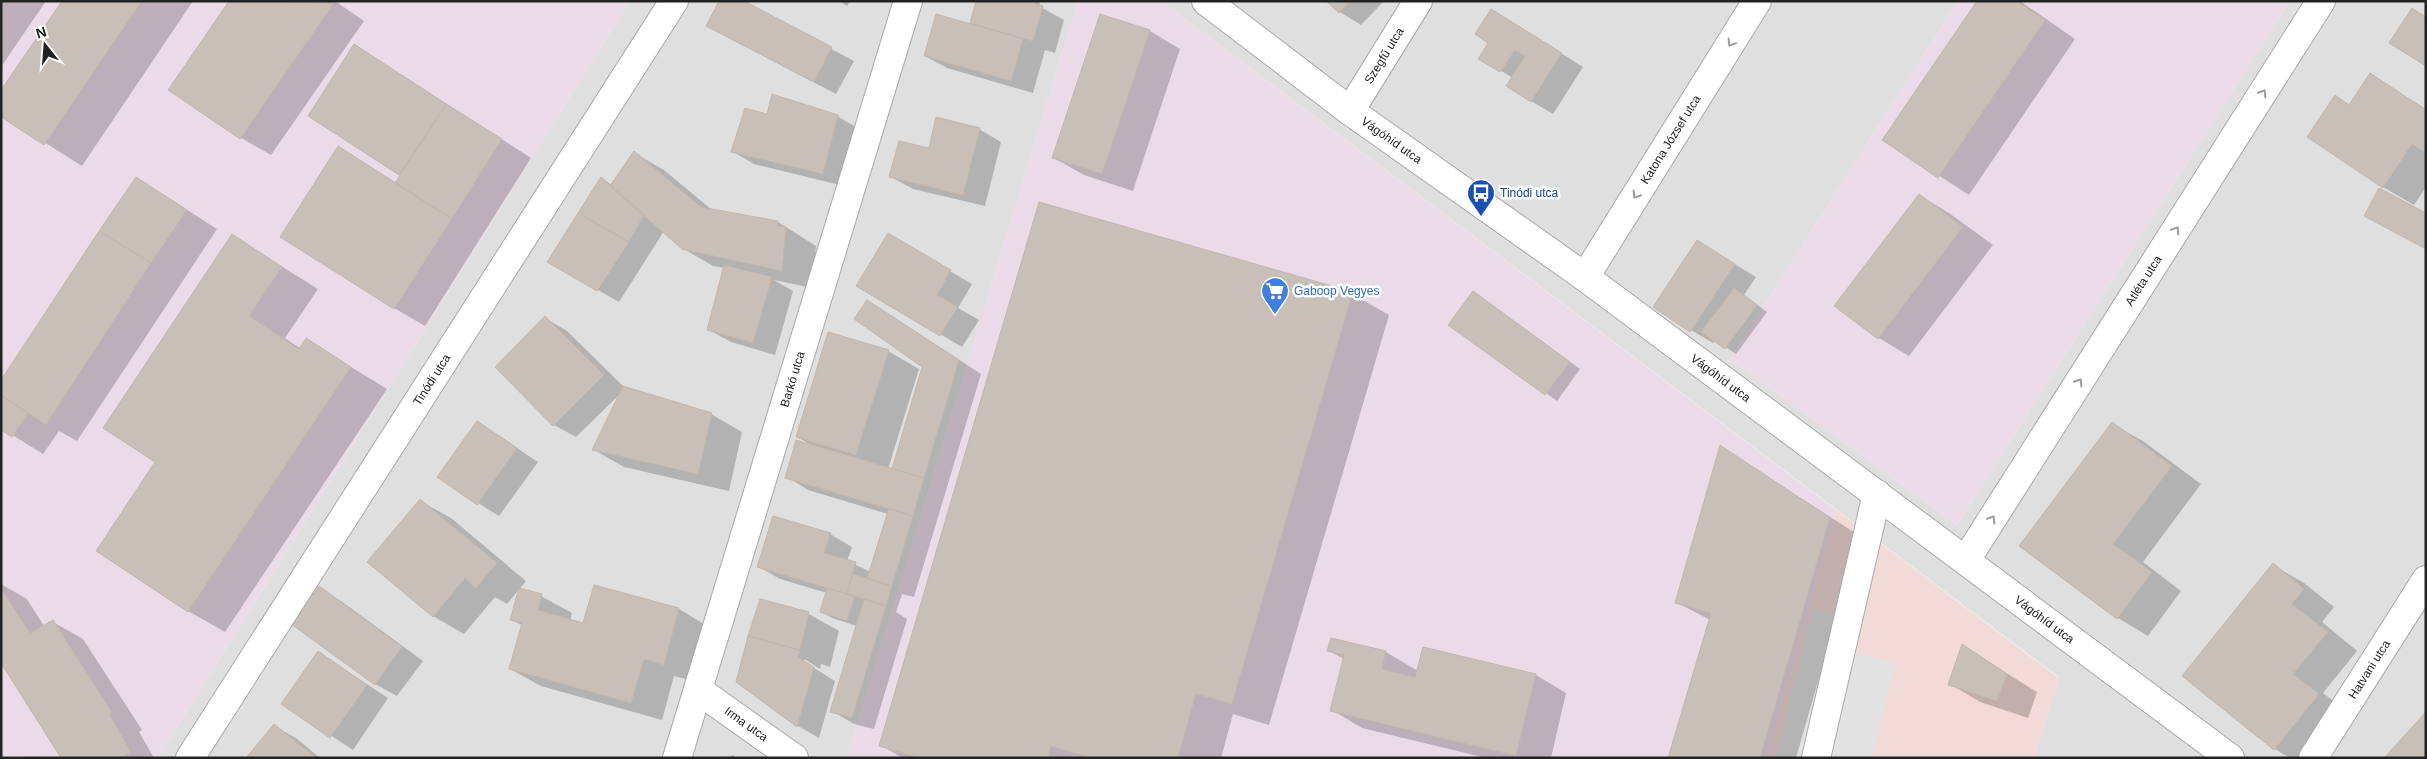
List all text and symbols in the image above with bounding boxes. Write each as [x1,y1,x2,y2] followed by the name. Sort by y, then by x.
[20,20,70,70] north arrow
[34,23,48,42] text: N
[1362,25,1407,86] street label: Szegfű utca
[1728,37,1737,46] one-way arrow
[2257,89,2266,98] one-way arrow
[1638,92,1704,187] street label: Katona József utca
[1359,114,1425,167] street label: Vágóhíd utca
[1466,178,1496,217] bus stop icon: Tinódi utca
[1500,186,1559,200] place label: Tinódi utca
[1632,190,1642,199] one-way arrow
[2170,226,2179,235] one-way arrow
[2122,253,2165,308] street label: Atléta utca
[1260,276,1290,315] supermarket icon: Gaboop Vegyes
[1294,284,1379,298] place label: Gaboop Vegyes
[777,349,808,409] street label: Barkó utca
[410,351,454,408] street label: Tinódi utca
[1688,351,1753,405] street label: Vágóhíd utca
[2073,378,2083,387] one-way arrow
[1986,515,1996,524] one-way arrow
[2012,593,2077,647] street label: Vágóhíd utca
[2345,637,2393,701] street label: Hatvani utca
[722,704,771,744] street label: Irma utca

